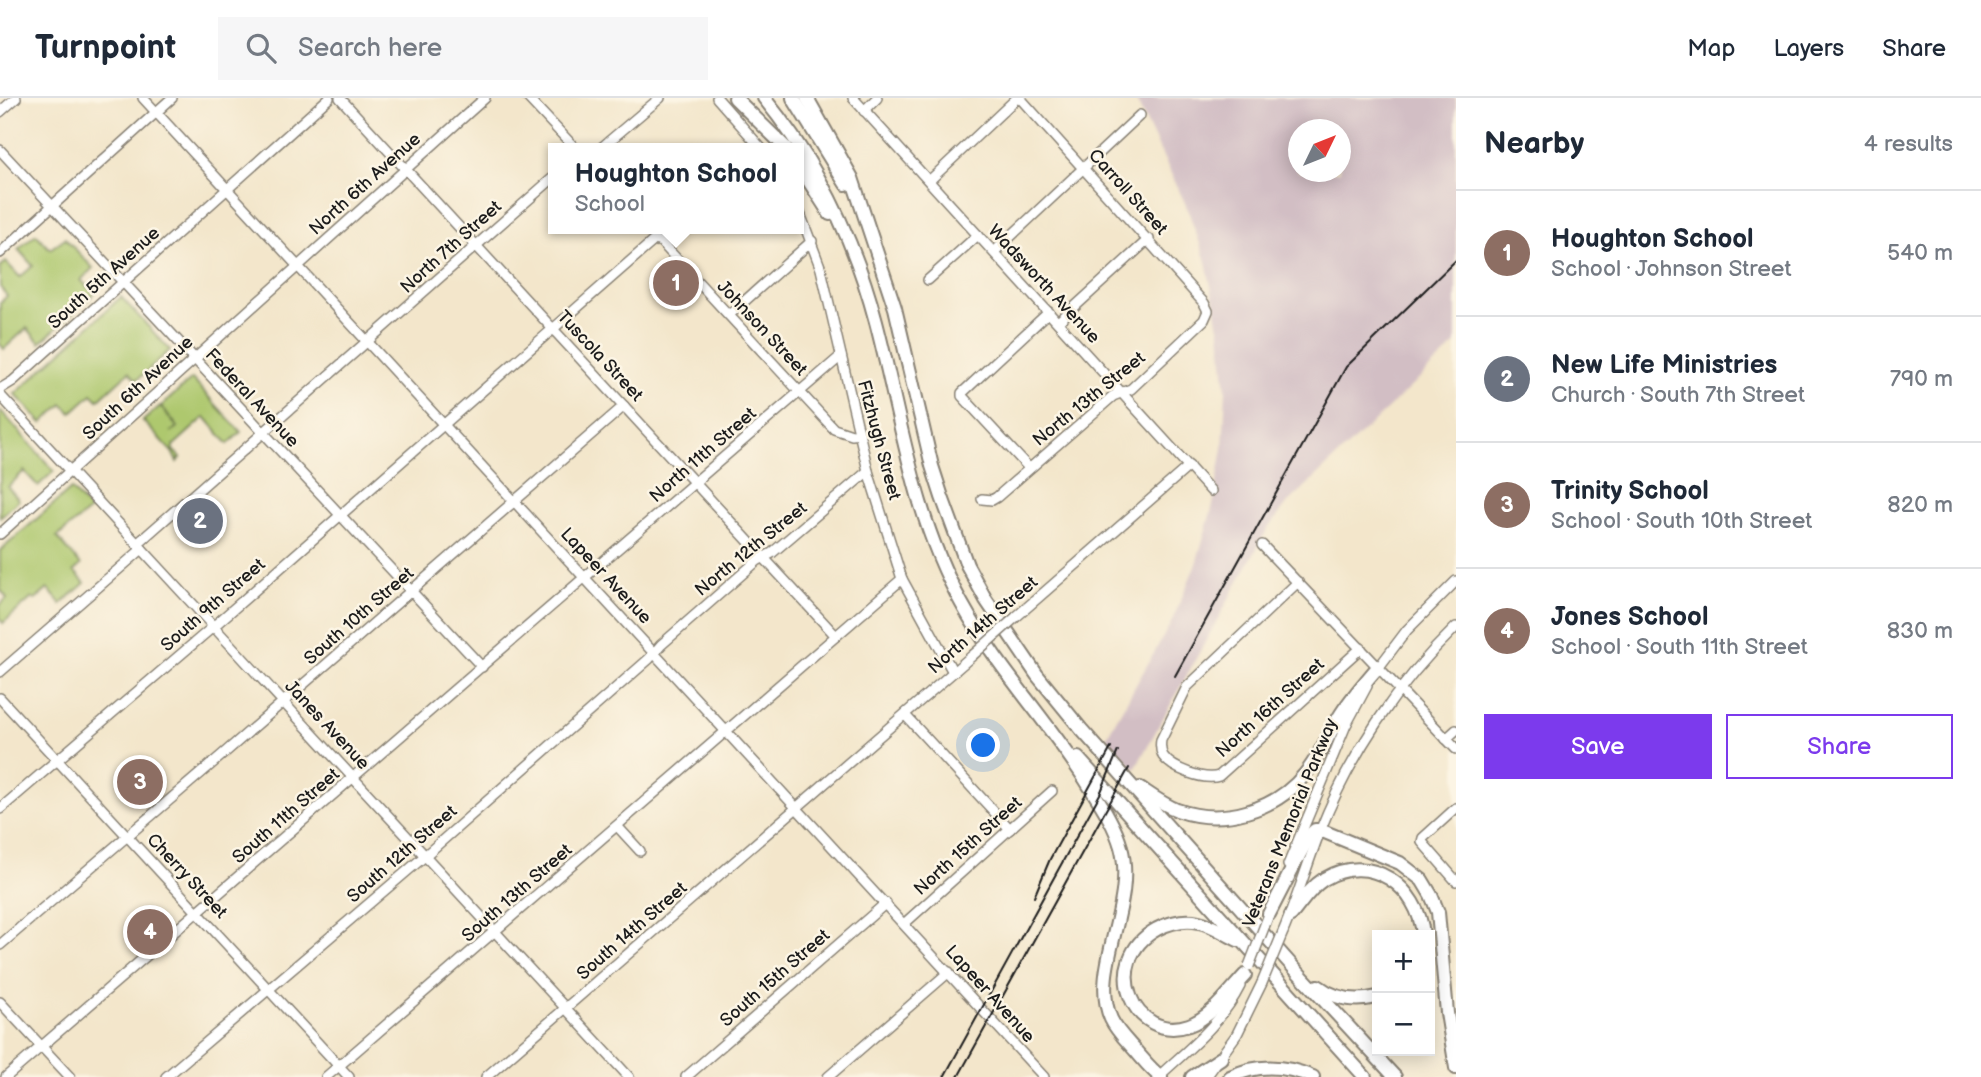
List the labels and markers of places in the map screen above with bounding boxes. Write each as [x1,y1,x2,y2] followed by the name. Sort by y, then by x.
[653,257,699,309] pin: 1
[177,495,223,547] pin: 2
[117,756,163,808] pin: 3
[127,906,173,958] pin: 4

